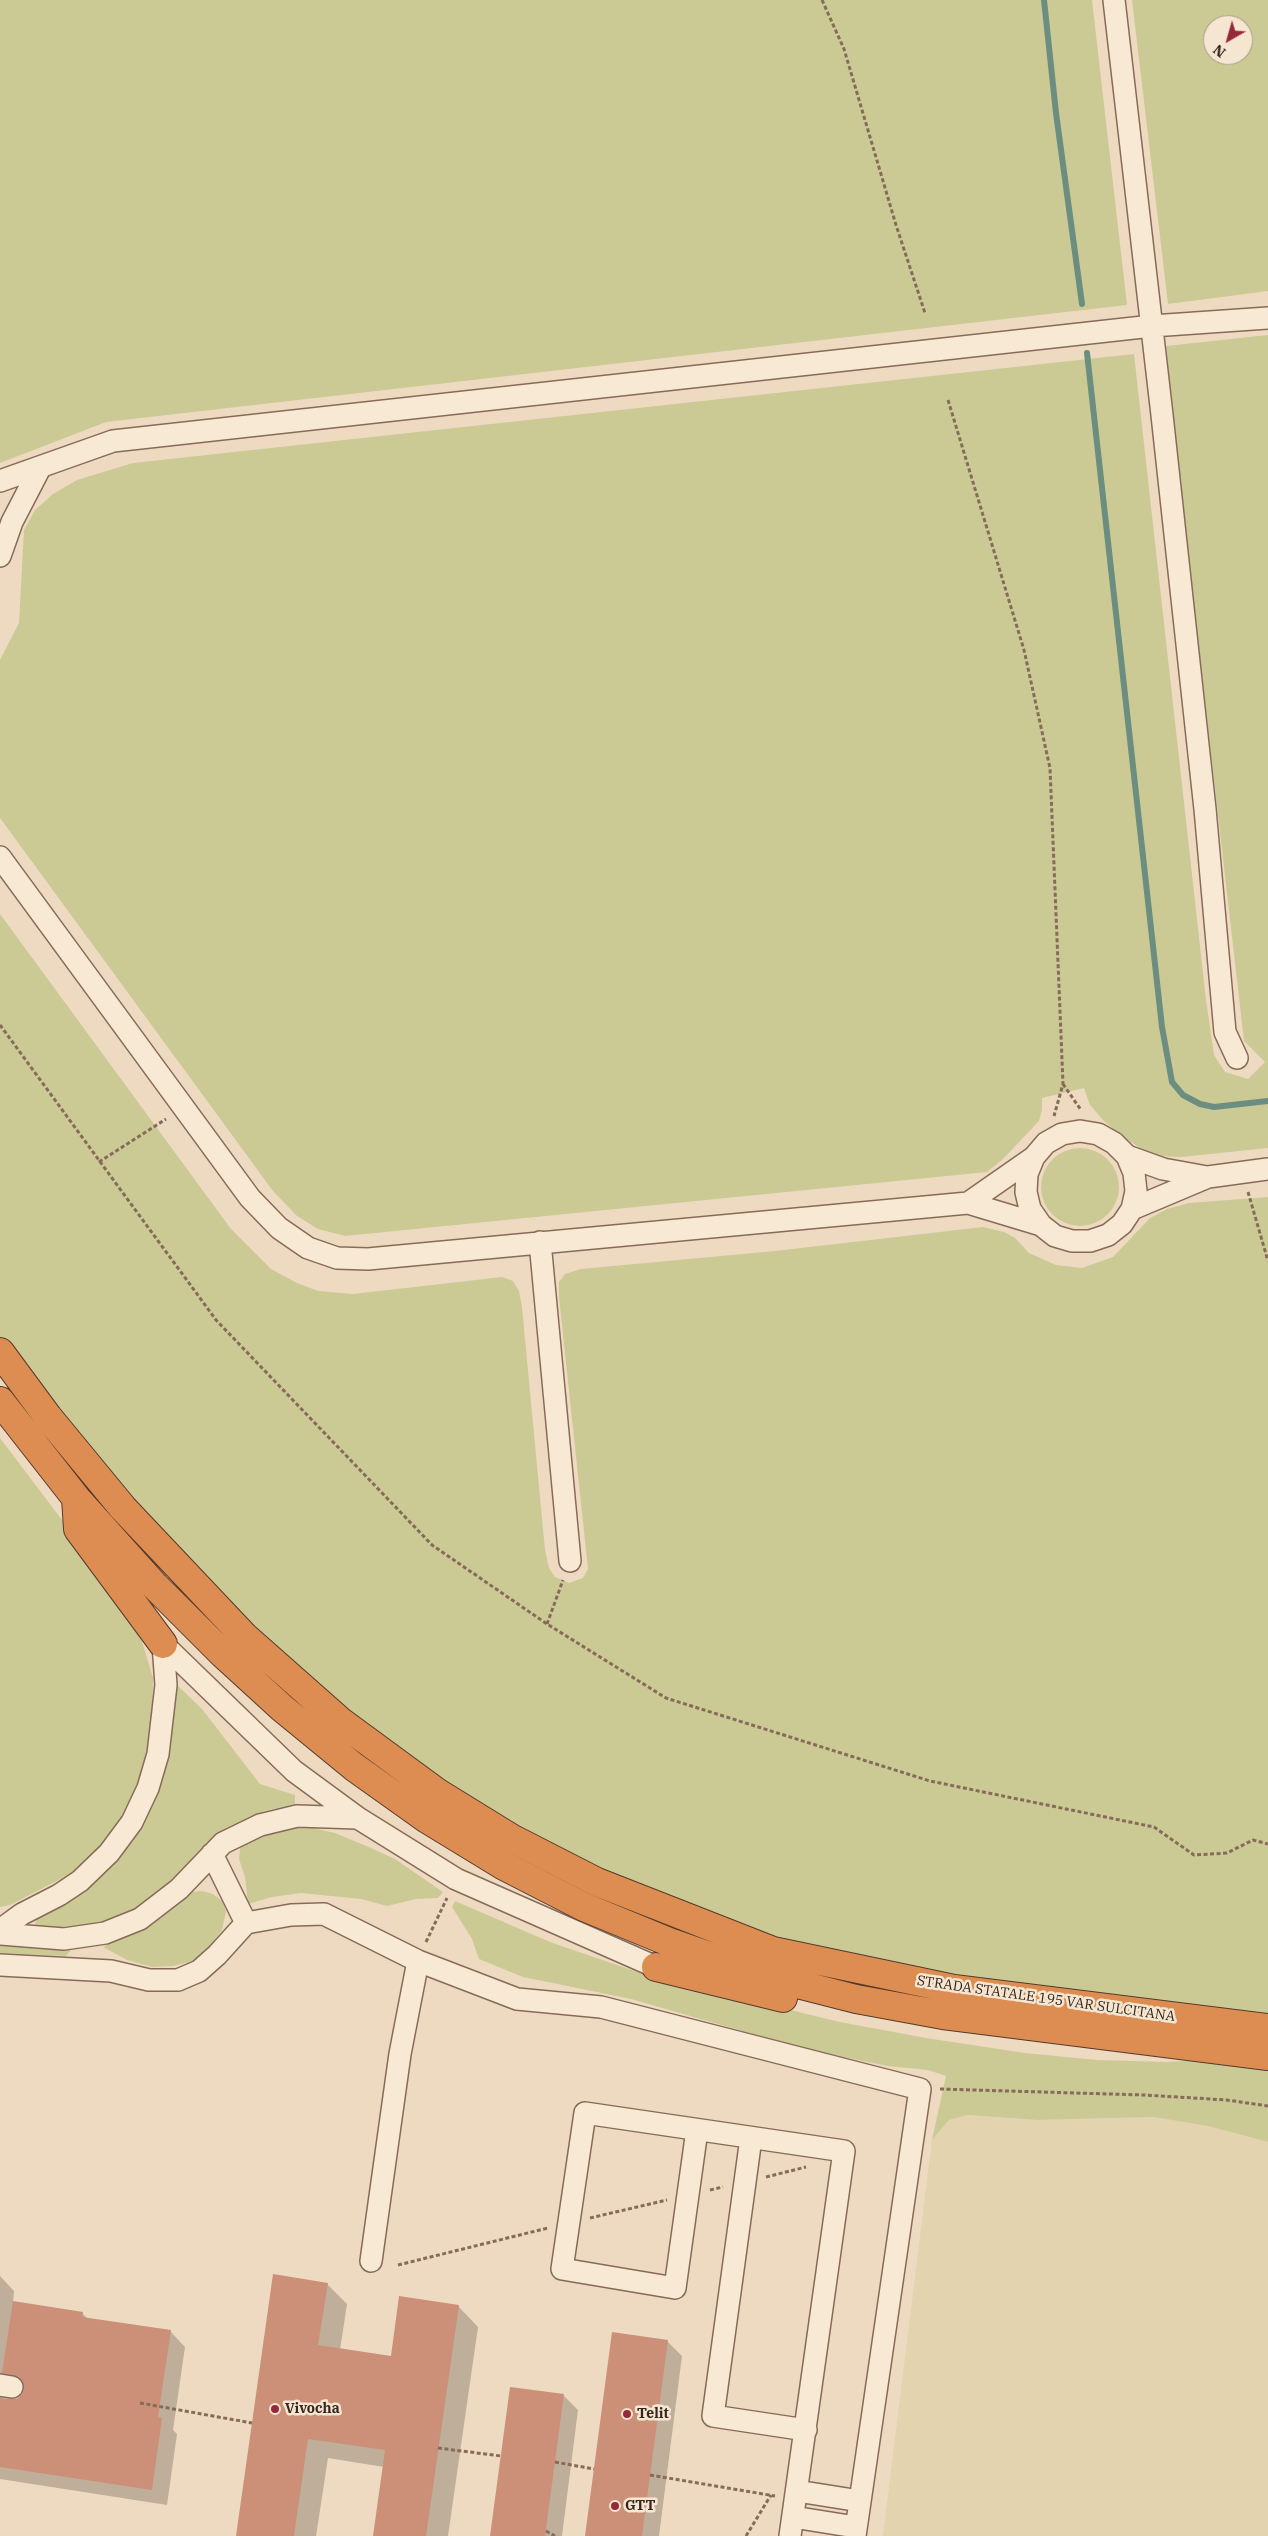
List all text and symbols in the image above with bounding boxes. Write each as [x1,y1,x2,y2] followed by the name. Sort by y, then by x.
[1203,15,1253,65] north arrow
[1209,41,1229,62] text: N
[916,1973,1176,2025] street label: STRADA STATALE 195 VAR SULCITANA
[285,2401,340,2417] place label: Vivocha
[269,2403,281,2415] marker: Vivocha
[637,2406,669,2422] place label: Telit
[621,2408,633,2420] marker: Telit
[625,2498,655,2514] place label: GTT
[609,2500,621,2512] marker: GTT

